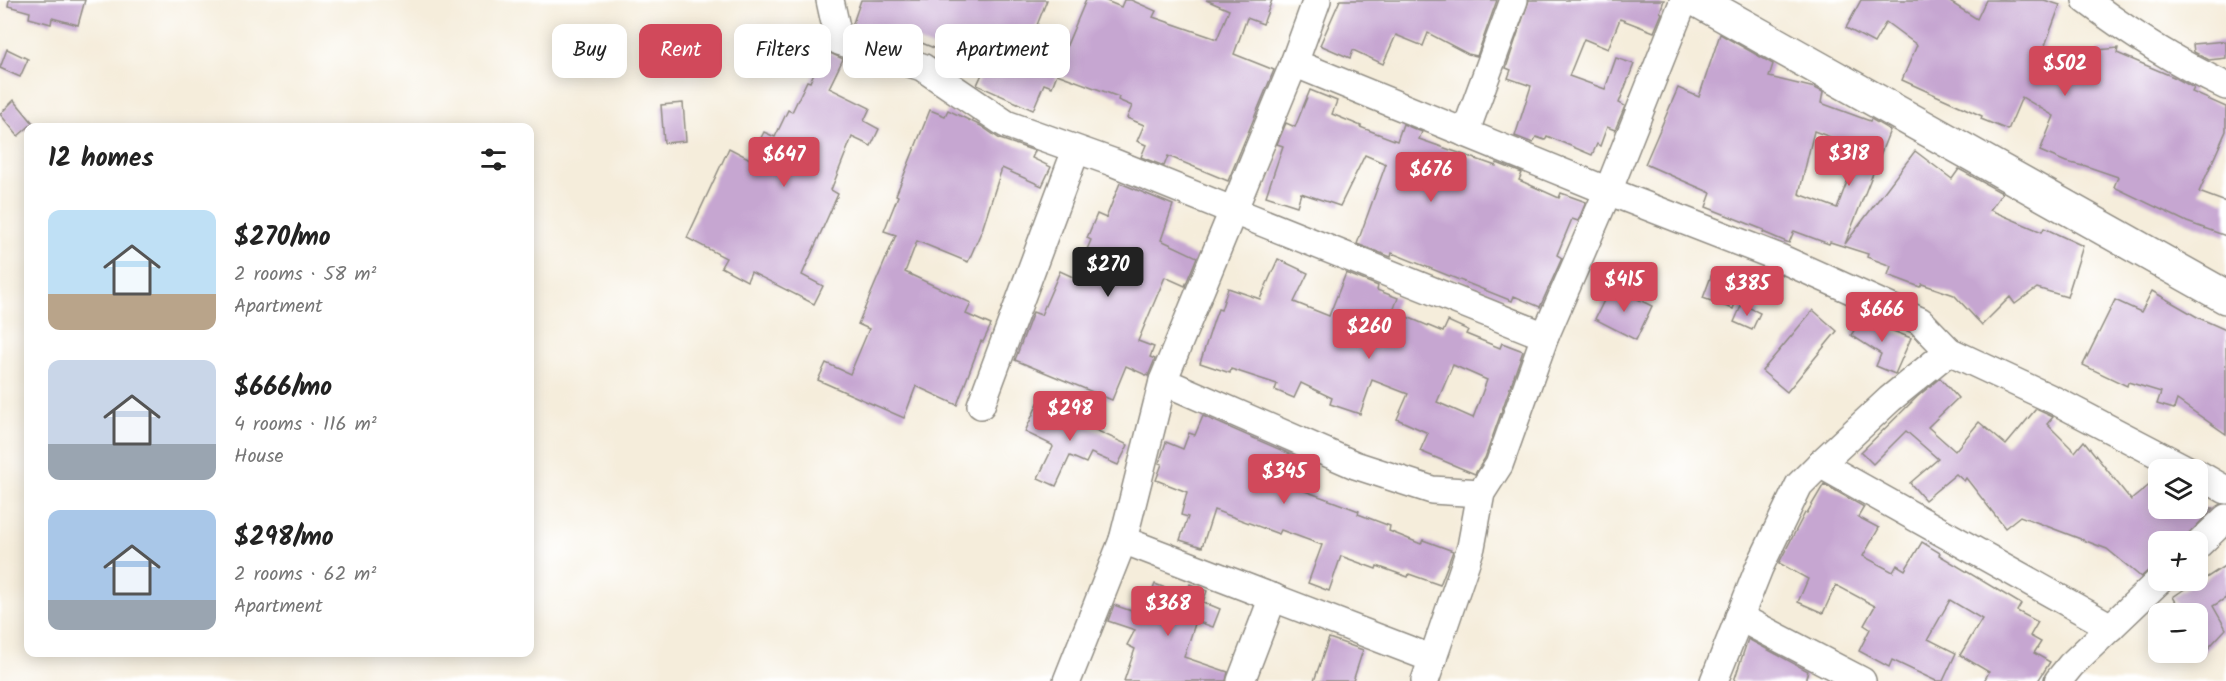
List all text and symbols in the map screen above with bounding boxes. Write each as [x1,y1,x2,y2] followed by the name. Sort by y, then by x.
[552,24,627,78] chip: Buy
[639,24,722,78] chip: Rent
[734,24,831,78] chip: Filters
[843,24,923,78] chip: New
[935,24,1070,78] chip: Apartment
[2029,46,2101,97] pin: $502
[2043,49,2087,81] text: $502
[1813,136,1885,187] pin: $318
[748,137,820,188] pin: $647
[48,138,154,180] text: 12 homes
[1829,139,1869,171] text: $318
[762,140,806,172] text: $647
[477,143,510,176] icon: filters
[1395,152,1467,203] pin: $676
[1410,155,1452,187] text: $676
[234,217,331,259] text: $270/mo
[96,234,168,306] icon: home
[1072,247,1144,298] pin: $270
[1086,250,1130,282] text: $270
[234,259,376,291] text: 2 rooms · 58 m²
[1588,262,1660,313] pin: $415
[1605,265,1643,297] text: $415
[1711,266,1783,317] pin: $385
[1725,269,1769,301] text: $385
[234,291,323,323] text: Apartment
[1846,292,1918,343] pin: $666
[1860,295,1904,327] text: $666
[1333,309,1405,360] pin: $260
[1347,312,1391,344] text: $260
[234,367,332,409] text: $666/mo
[96,384,168,456] icon: home
[1034,391,1106,442] pin: $298
[1047,394,1093,426] text: $298
[234,409,377,441] text: 4 rooms · 116 m²
[234,441,284,473] text: House
[1248,454,1320,505] pin: $345
[1262,457,1306,489] text: $345
[2148,459,2208,663] map controls
[2148,459,2208,519] button: layers
[234,517,334,559] text: $298/mo
[2148,531,2208,591] button: +
[96,534,168,606] icon: home
[234,559,376,591] text: 2 rooms · 62 m²
[1132,586,1204,637] pin: $368
[1145,589,1191,621] text: $368
[234,591,323,623] text: Apartment
[2148,603,2208,663] button: −

